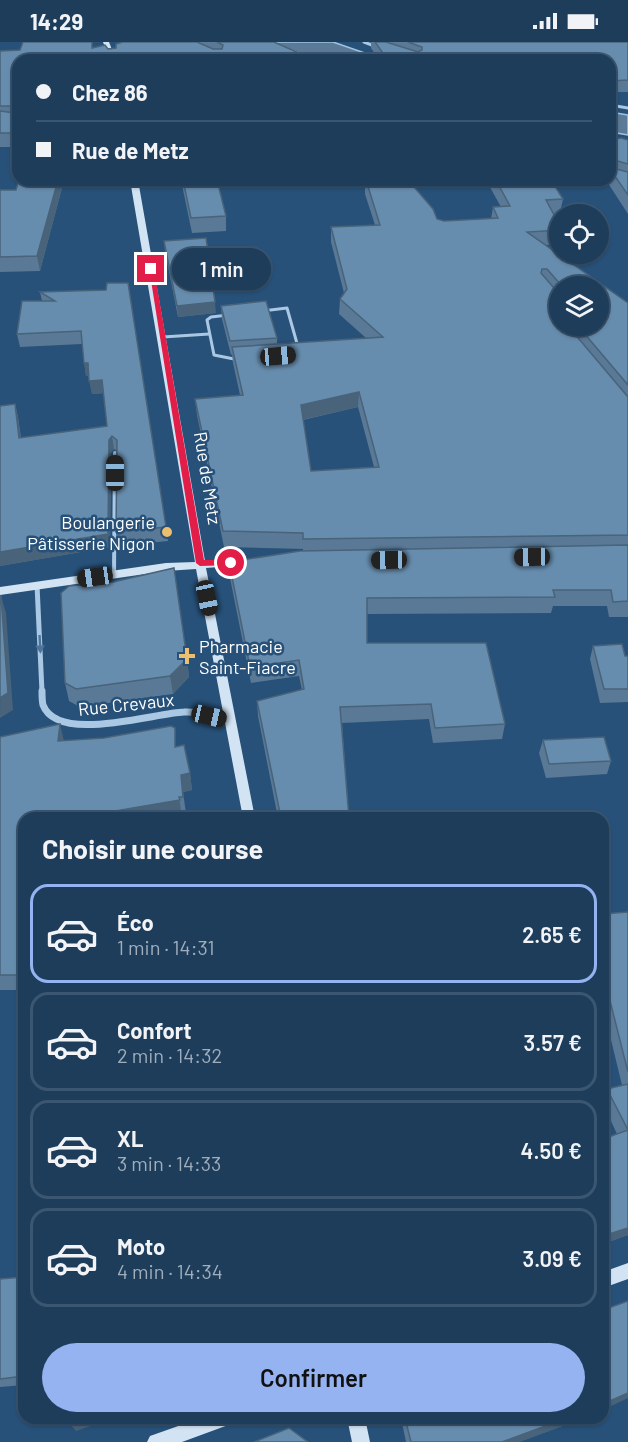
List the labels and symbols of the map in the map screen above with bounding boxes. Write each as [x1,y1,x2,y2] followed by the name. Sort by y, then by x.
[172,248,271,290] callout: 1 min
[137,255,164,282] route end
[259,345,297,367] car
[190,430,226,526] street label: Rue de Metz
[106,455,124,491] car
[27,511,155,554] place label: Boulangerie Pâtisserie Nigon
[160,525,174,539] marker: Boulangerie Pâtisserie Nigon
[514,548,550,566] car
[217,549,244,576] route start
[371,551,407,569] car
[76,566,114,588] car
[194,579,220,617] car
[36,634,45,653] one-way arrow
[199,635,296,678] place label: Pharmacie Saint-Fiacre
[180,649,194,663] marker: Pharmacie Saint-Fiacre
[77,688,175,720] street label: Rue Crevaux
[189,703,229,729] car

